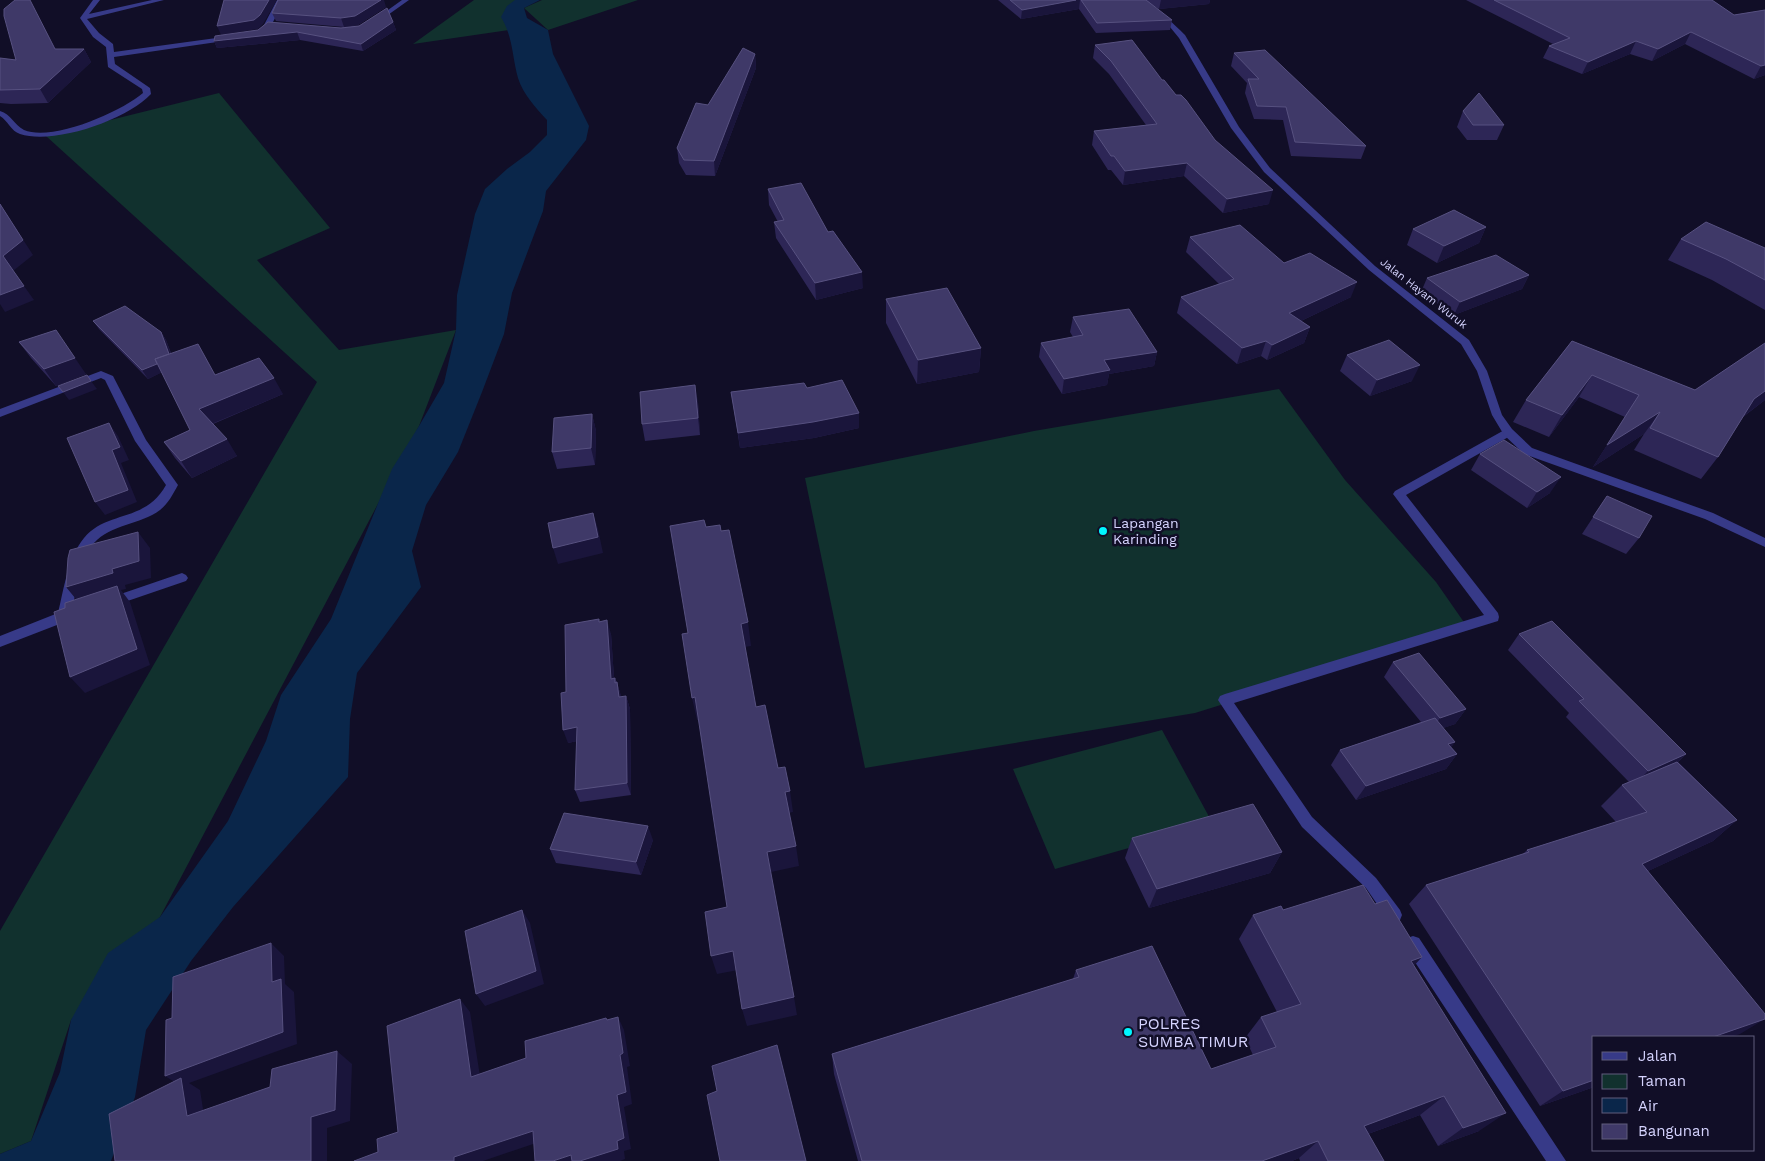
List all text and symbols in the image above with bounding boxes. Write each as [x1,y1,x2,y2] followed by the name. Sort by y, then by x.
[1378,255,1470,331] street label: Jalan Hayam Wuruk
[1113,515,1179,547] place label: Lapangan Karinding
[1097,525,1109,537] marker: Lapangan Karinding
[1138,1014,1249,1051] place label: POLRES SUMBA TIMUR
[1122,1026,1134,1038] marker: POLRES SUMBA TIMUR
[1592,1036,1755,1151] legend
[1638,1047,1677,1065] text: Jalan
[1638,1072,1686,1090] text: Taman
[1638,1097,1658,1115] text: Air
[1638,1122,1710,1140] text: Bangunan

